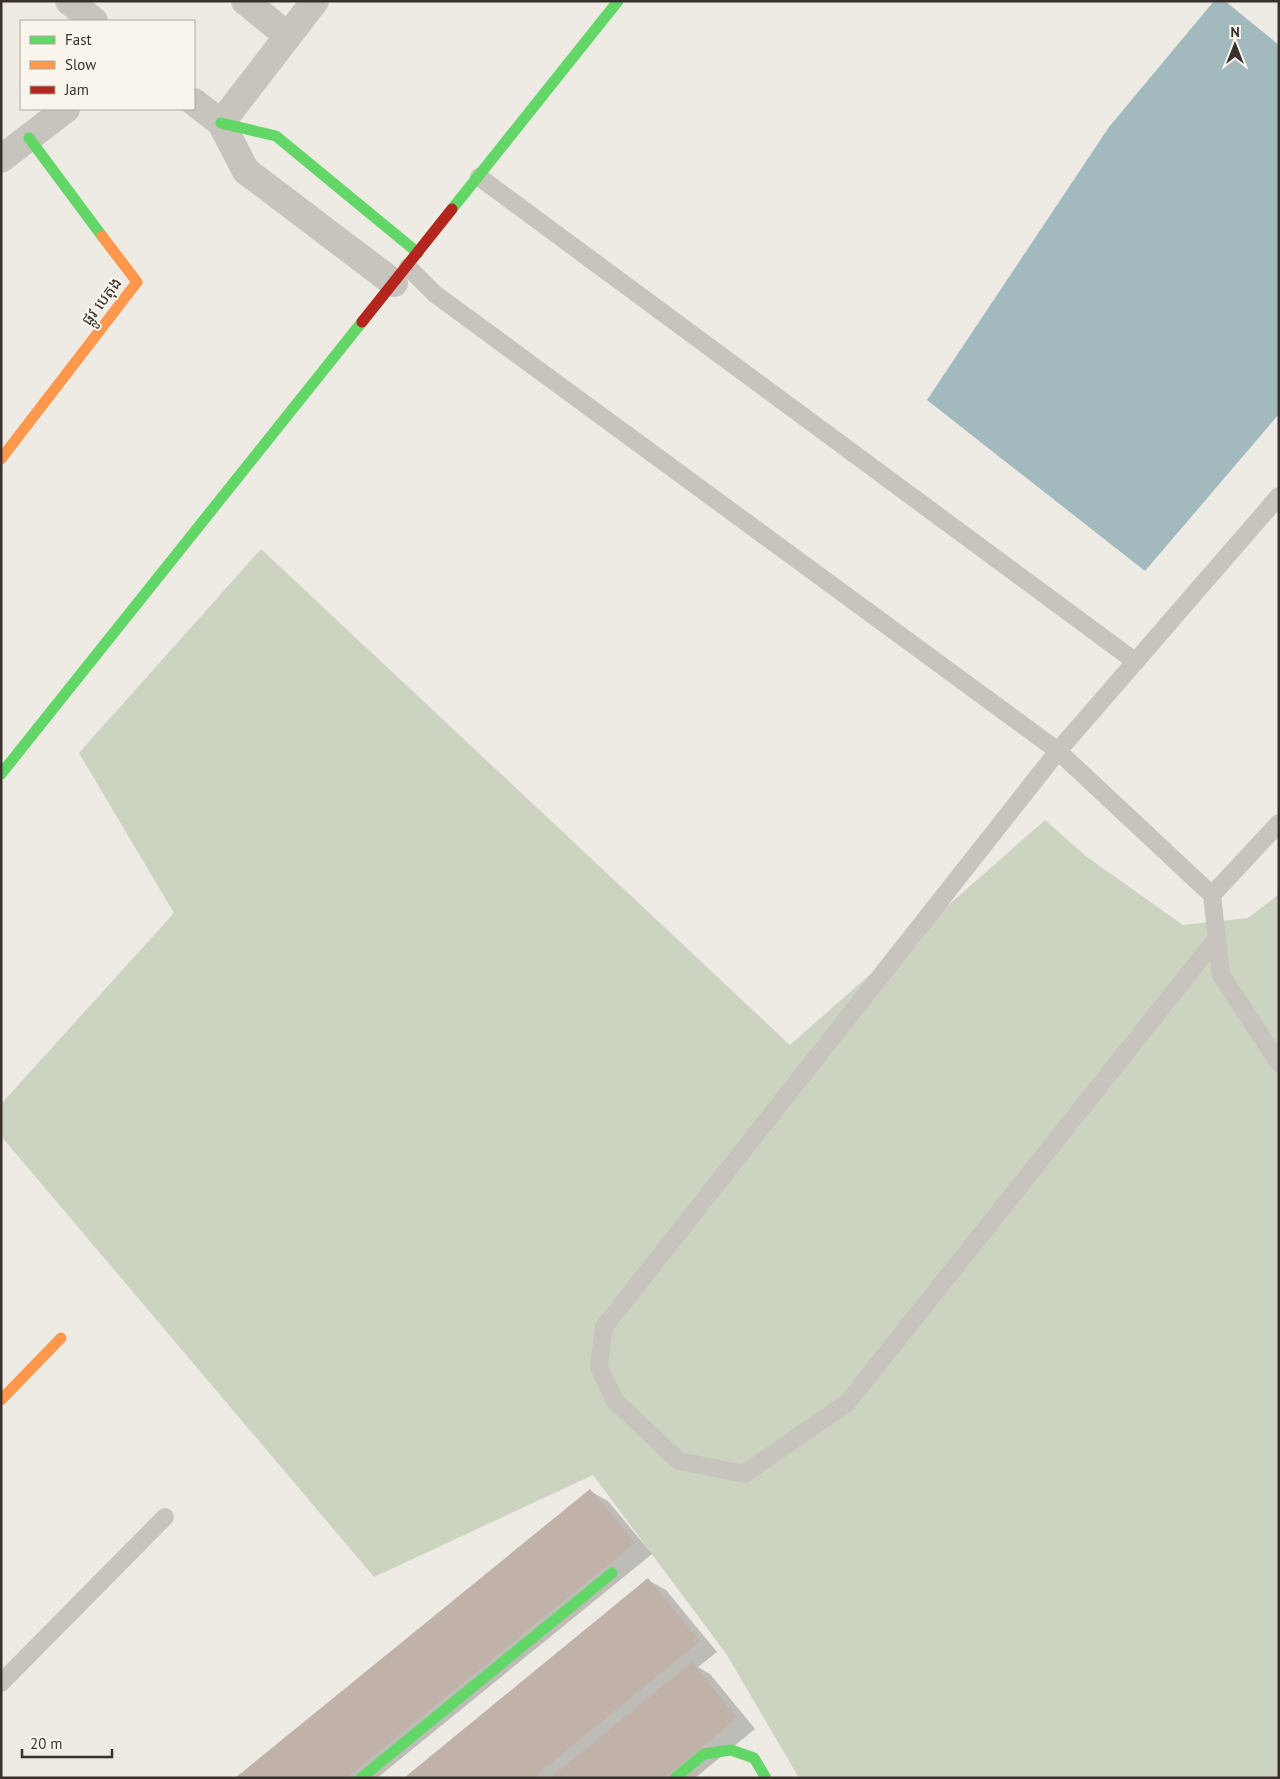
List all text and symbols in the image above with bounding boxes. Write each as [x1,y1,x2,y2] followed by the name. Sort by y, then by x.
[20,20,195,110] legend
[1210,20,1260,70] north arrow
[1230,23,1240,41] text: N
[65,30,92,49] text: Fast
[65,55,96,74] text: Slow
[64,80,89,99] text: Jam
[77,273,129,332] street label: ផ្លូវ បេតុង
[22,1726,112,1758] scale bar
[30,1734,63,1753] text: 20 m

